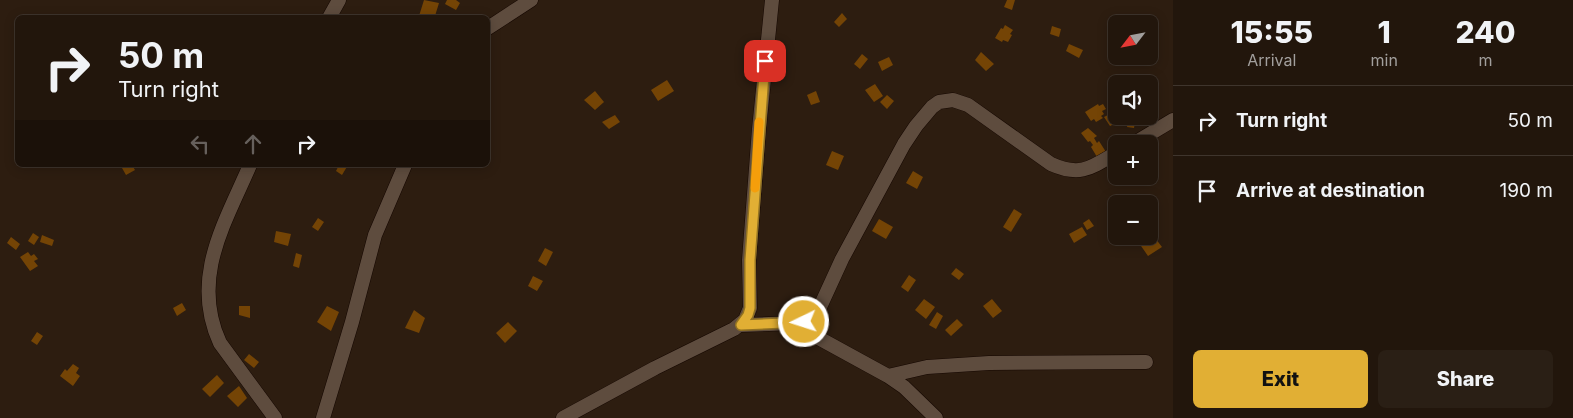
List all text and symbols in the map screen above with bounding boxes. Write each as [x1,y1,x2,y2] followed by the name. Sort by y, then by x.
[1231,14,1313,50] text: 15:55
[1378,14,1391,50] text: 1
[1455,14,1515,50] text: 240
[1108,15,1158,65] north arrow
[1108,15,1158,245] map controls
[118,34,204,76] text: 50 m
[35,35,100,100] icon: right
[744,40,786,82] pin
[751,47,779,75] icon: arrive
[1247,50,1296,70] text: Arrival
[1371,50,1398,70] text: min
[1478,50,1492,70] text: m
[1108,75,1158,125] button: sound
[118,76,219,102] text: Turn right
[1193,107,1221,135] icon: right
[1236,109,1327,132] text: Turn right
[1507,109,1553,132] text: 50 m
[186,130,214,158] icon: left
[239,130,267,158] icon: ahead
[292,130,320,158] icon: right
[1108,135,1158,185] button: +
[1193,177,1221,205] icon: arrive
[1236,179,1425,202] text: Arrive at destination
[1500,179,1553,202] text: 190 m
[1108,195,1158,245] button: −
[777,295,829,347] position arrow
[1193,350,1368,408] button: Exit
[1378,350,1553,408] button: Share

